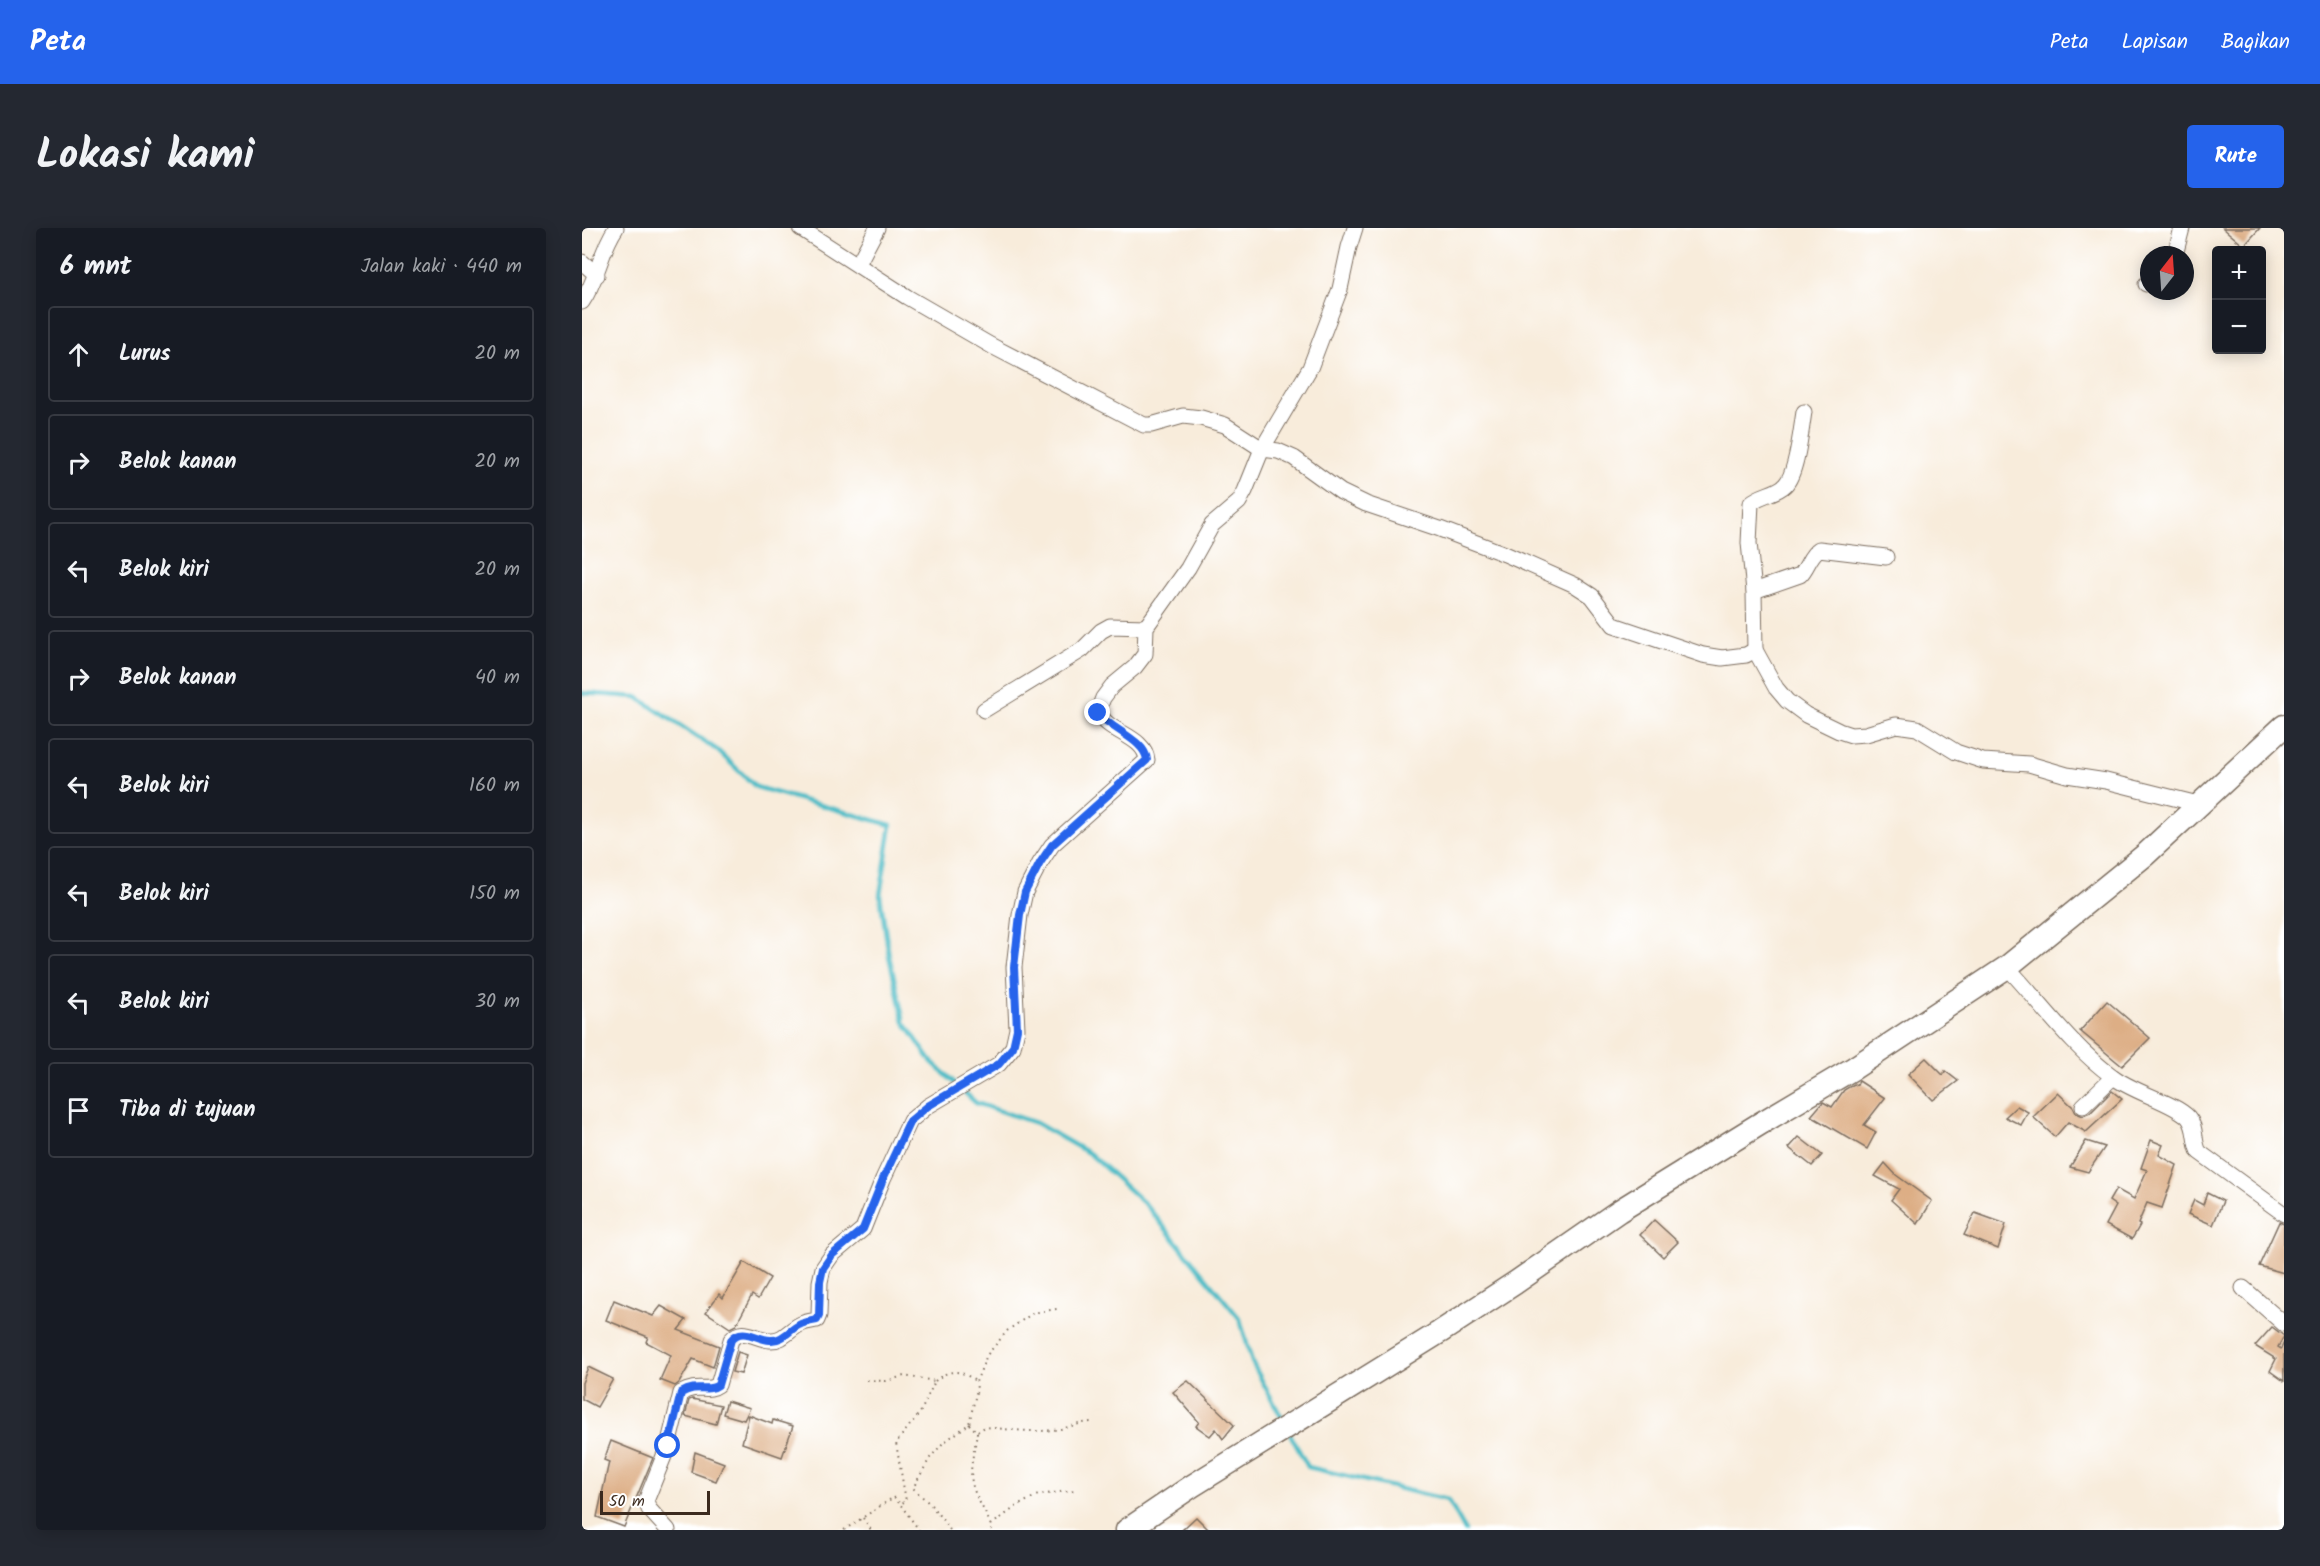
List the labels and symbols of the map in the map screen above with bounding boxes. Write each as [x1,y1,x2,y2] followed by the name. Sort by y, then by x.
[2140,246,2194,300] north arrow
[1084,699,1110,725] route end
[654,1432,680,1458] route start
[600,1488,710,1516] scale bar

